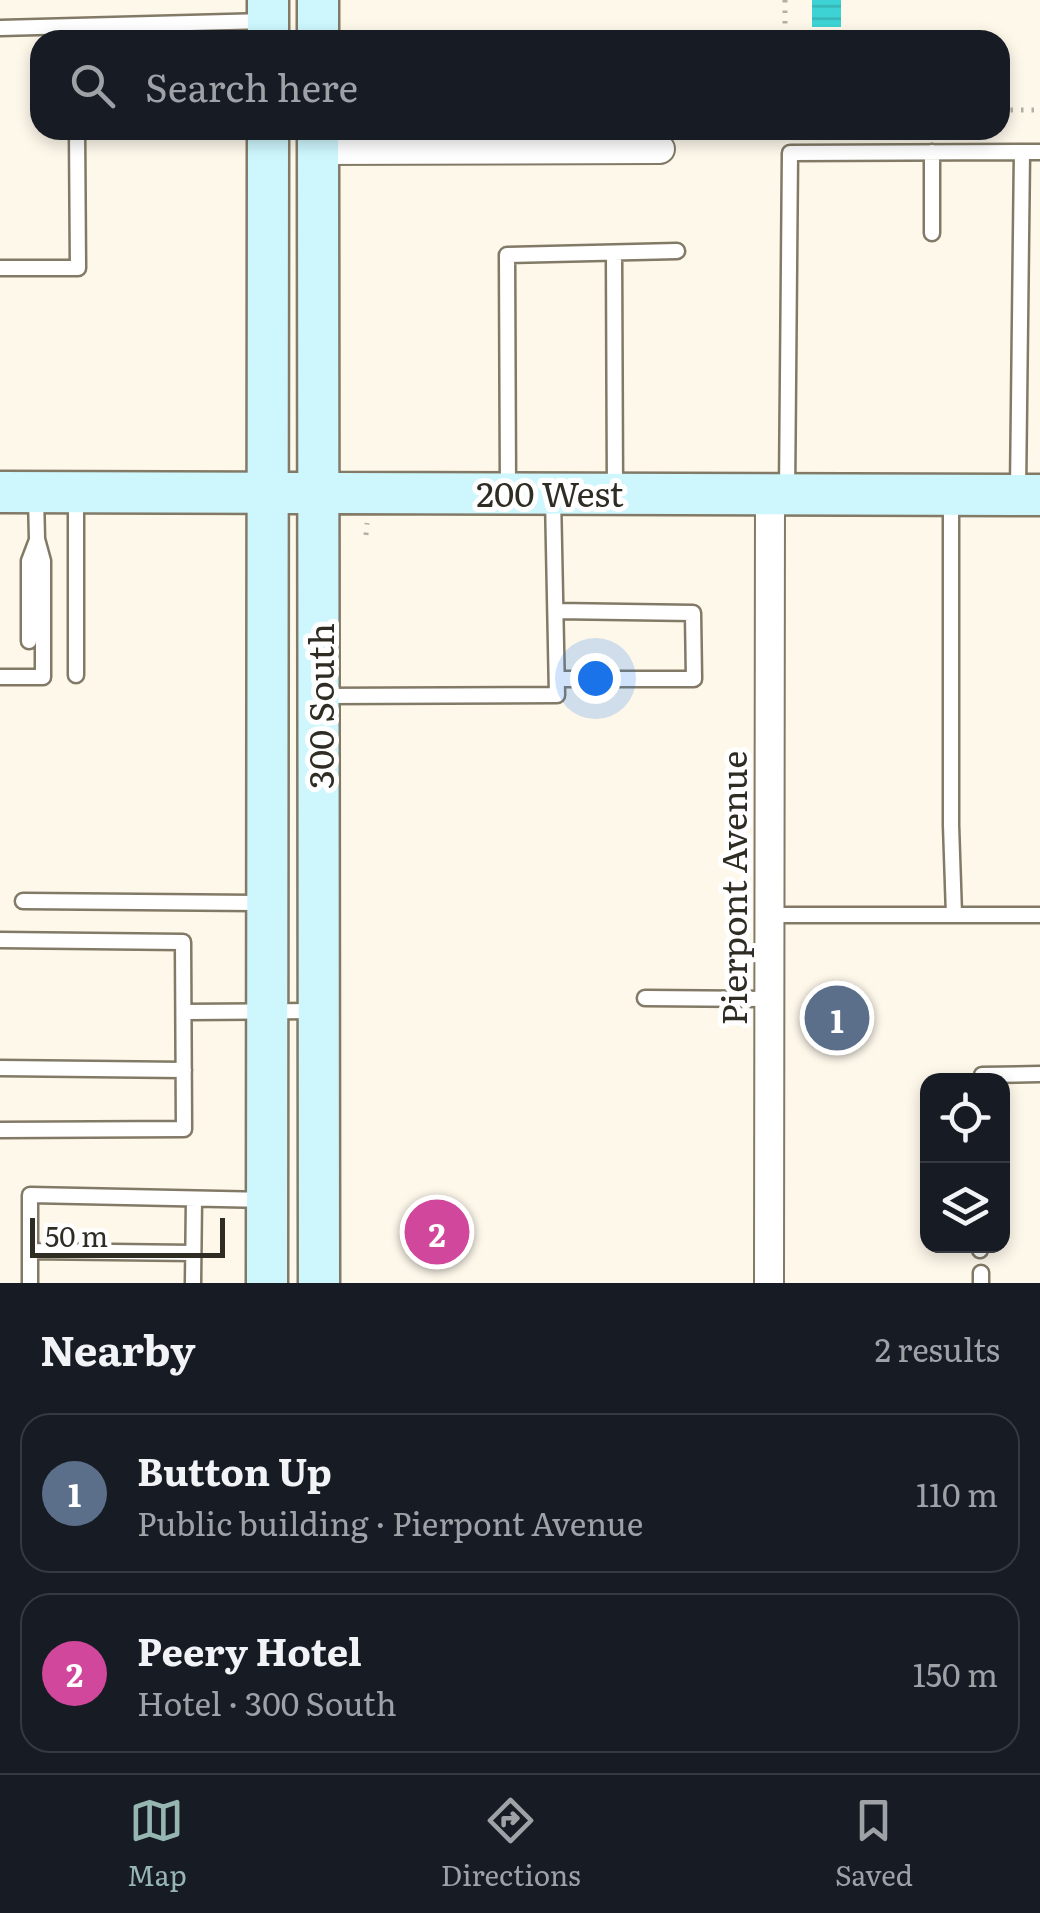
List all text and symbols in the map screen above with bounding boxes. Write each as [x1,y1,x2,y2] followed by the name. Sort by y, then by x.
[30,30,1010,140] search box
[145,57,358,114] text: Search here
[65,58,120,113] icon: search
[476,466,624,518] street label: 200 West
[293,623,345,789] street label: 300 South
[570,653,621,704] your location
[706,751,758,1026] street label: Pierpont Avenue
[804,980,870,1056] pin: 1
[920,1073,1010,1253] map controls
[920,1073,1010,1163] button: locate
[920,1163,1010,1253] button: layers
[404,1194,470,1270] pin: 2
[30,1213,225,1258] scale bar
[45,1214,108,1256] text: 50 m
[40,1317,196,1379] text: Nearby
[875,1324,1000,1372] text: 2 results
[137,1441,332,1498] text: Button Up
[68,1469,81,1517] text: 1
[916,1469,998,1517] text: 110 m
[137,1498,643,1546] text: Public building · Pierpont Avenue
[137,1621,362,1678] text: Peery Hotel
[66,1649,83,1697] text: 2
[913,1649,998,1697] text: 150 m
[137,1678,397,1726] text: Hotel · 300 South
[127,1793,187,1895] tab: Map
[441,1793,581,1895] tab: Directions
[835,1793,913,1895] tab: Saved

